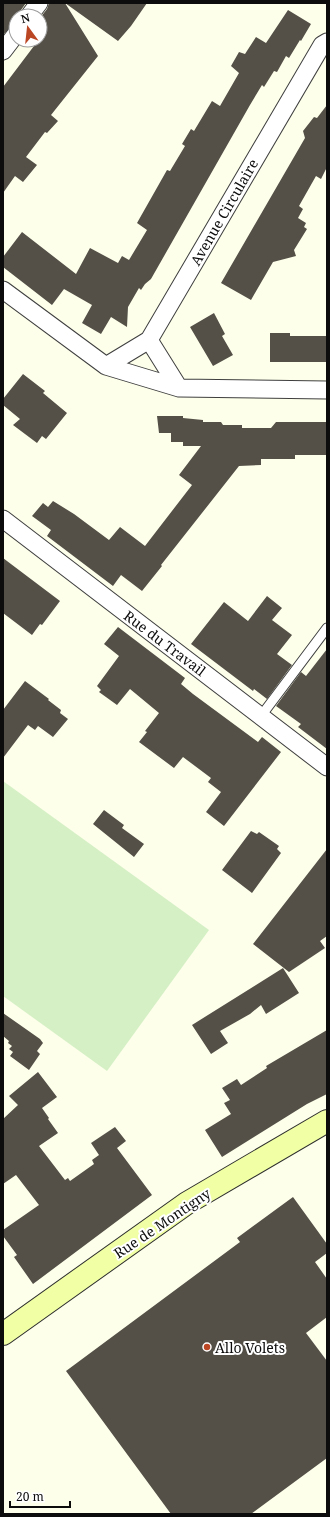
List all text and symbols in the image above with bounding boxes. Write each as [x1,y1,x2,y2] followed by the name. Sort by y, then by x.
[8,8,48,48] north arrow
[19,9,32,26] text: N
[186,155,262,269] street label: Avenue Circulaire
[120,606,210,680] street label: Rue du Travail
[110,1184,214,1262] street label: Rue de Montigny
[215,1338,285,1357] place label: Allo Volets
[202,1342,212,1352] marker: Allo Volets
[10,1483,70,1509] scale bar
[16,1488,44,1505] text: 20 m

